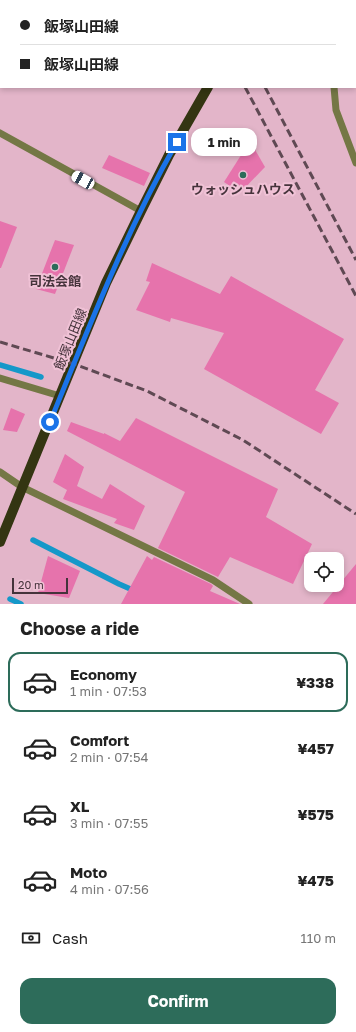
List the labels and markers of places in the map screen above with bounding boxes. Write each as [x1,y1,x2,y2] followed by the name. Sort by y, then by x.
[238,170,248,180] marker: ウォッシュハウス
[191,181,295,197] place label: ウォッシュハウス
[50,262,60,272] marker: 司法会館
[29,273,81,289] place label: 司法会館

